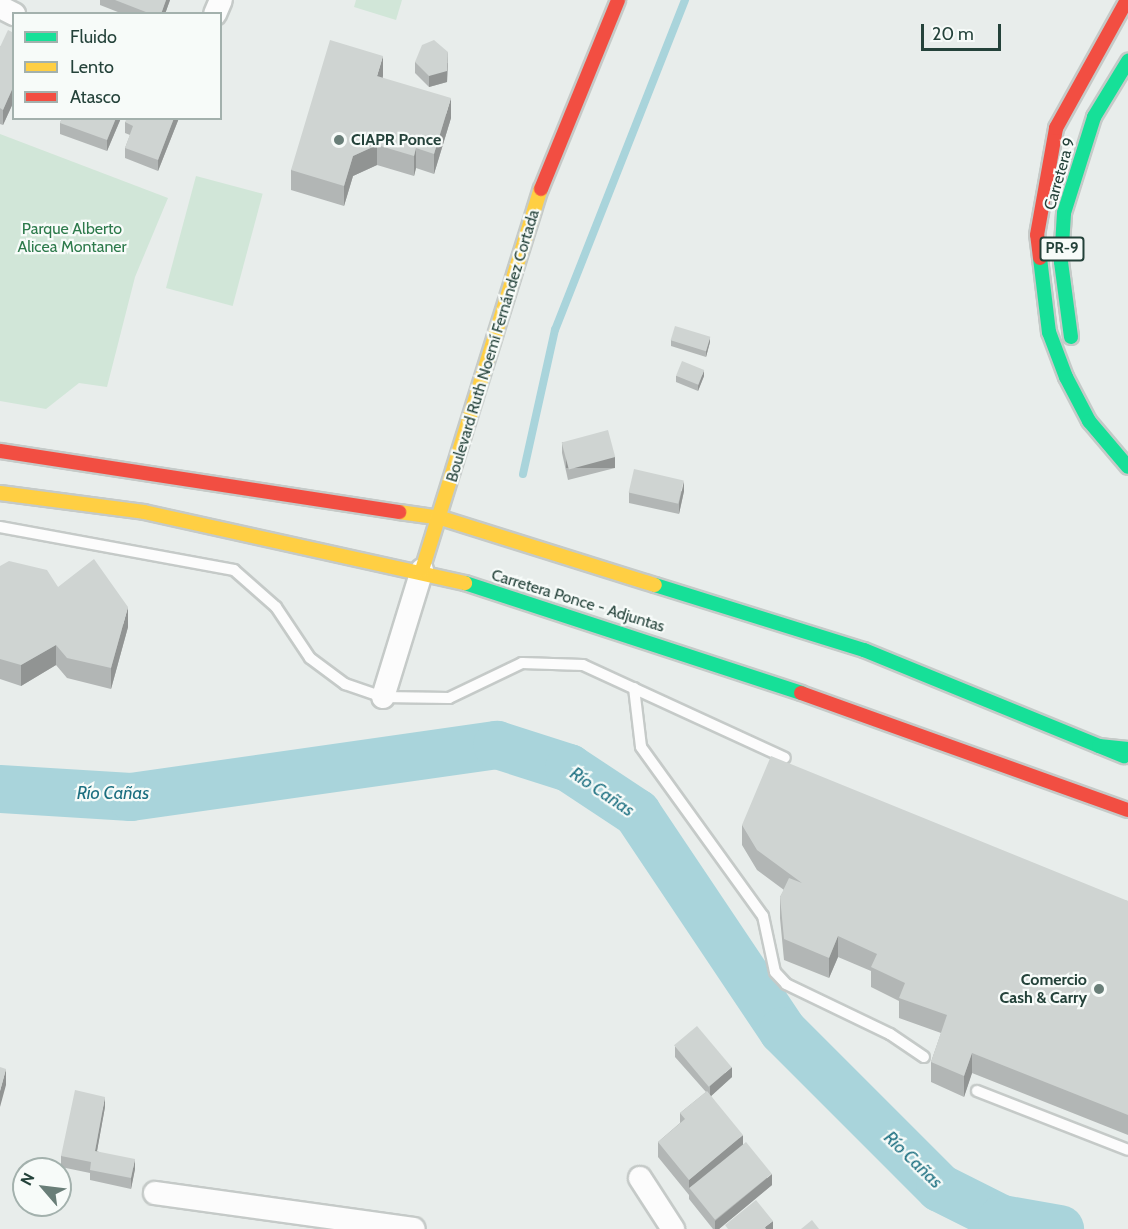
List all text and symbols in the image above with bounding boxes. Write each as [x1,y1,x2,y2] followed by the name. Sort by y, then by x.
[12,12,222,120] legend
[924,12,1004,50] scale bar
[932,23,974,45] text: 20 m
[70,26,117,48] text: Fluido
[70,56,114,78] text: Lento
[70,86,121,108] text: Atasco
[351,130,441,150] place label: CIAPR Ponce
[332,133,346,147] marker: CIAPR Ponce
[1041,136,1079,212] street label: Carretera 9
[442,208,544,484] street label: Boulevard Ruth Noemí Fernández Cortada
[17,219,127,257] park label: Parque Alberto Alicea Montaner
[1038,237,1086,261] road number: PR-9
[489,565,667,637] street label: Carretera Ponce - Adjuntas
[566,763,638,821] water label: Río Cañas
[77,782,149,804] water label: Río Cañas
[1000,970,1087,1008] place label: Comercio Cash & Carry
[1092,982,1106,996] marker: Comercio Cash & Carry
[879,1127,947,1193] water label: Río Cañas
[12,1157,72,1217] north arrow
[16,1170,38,1189] text: N

